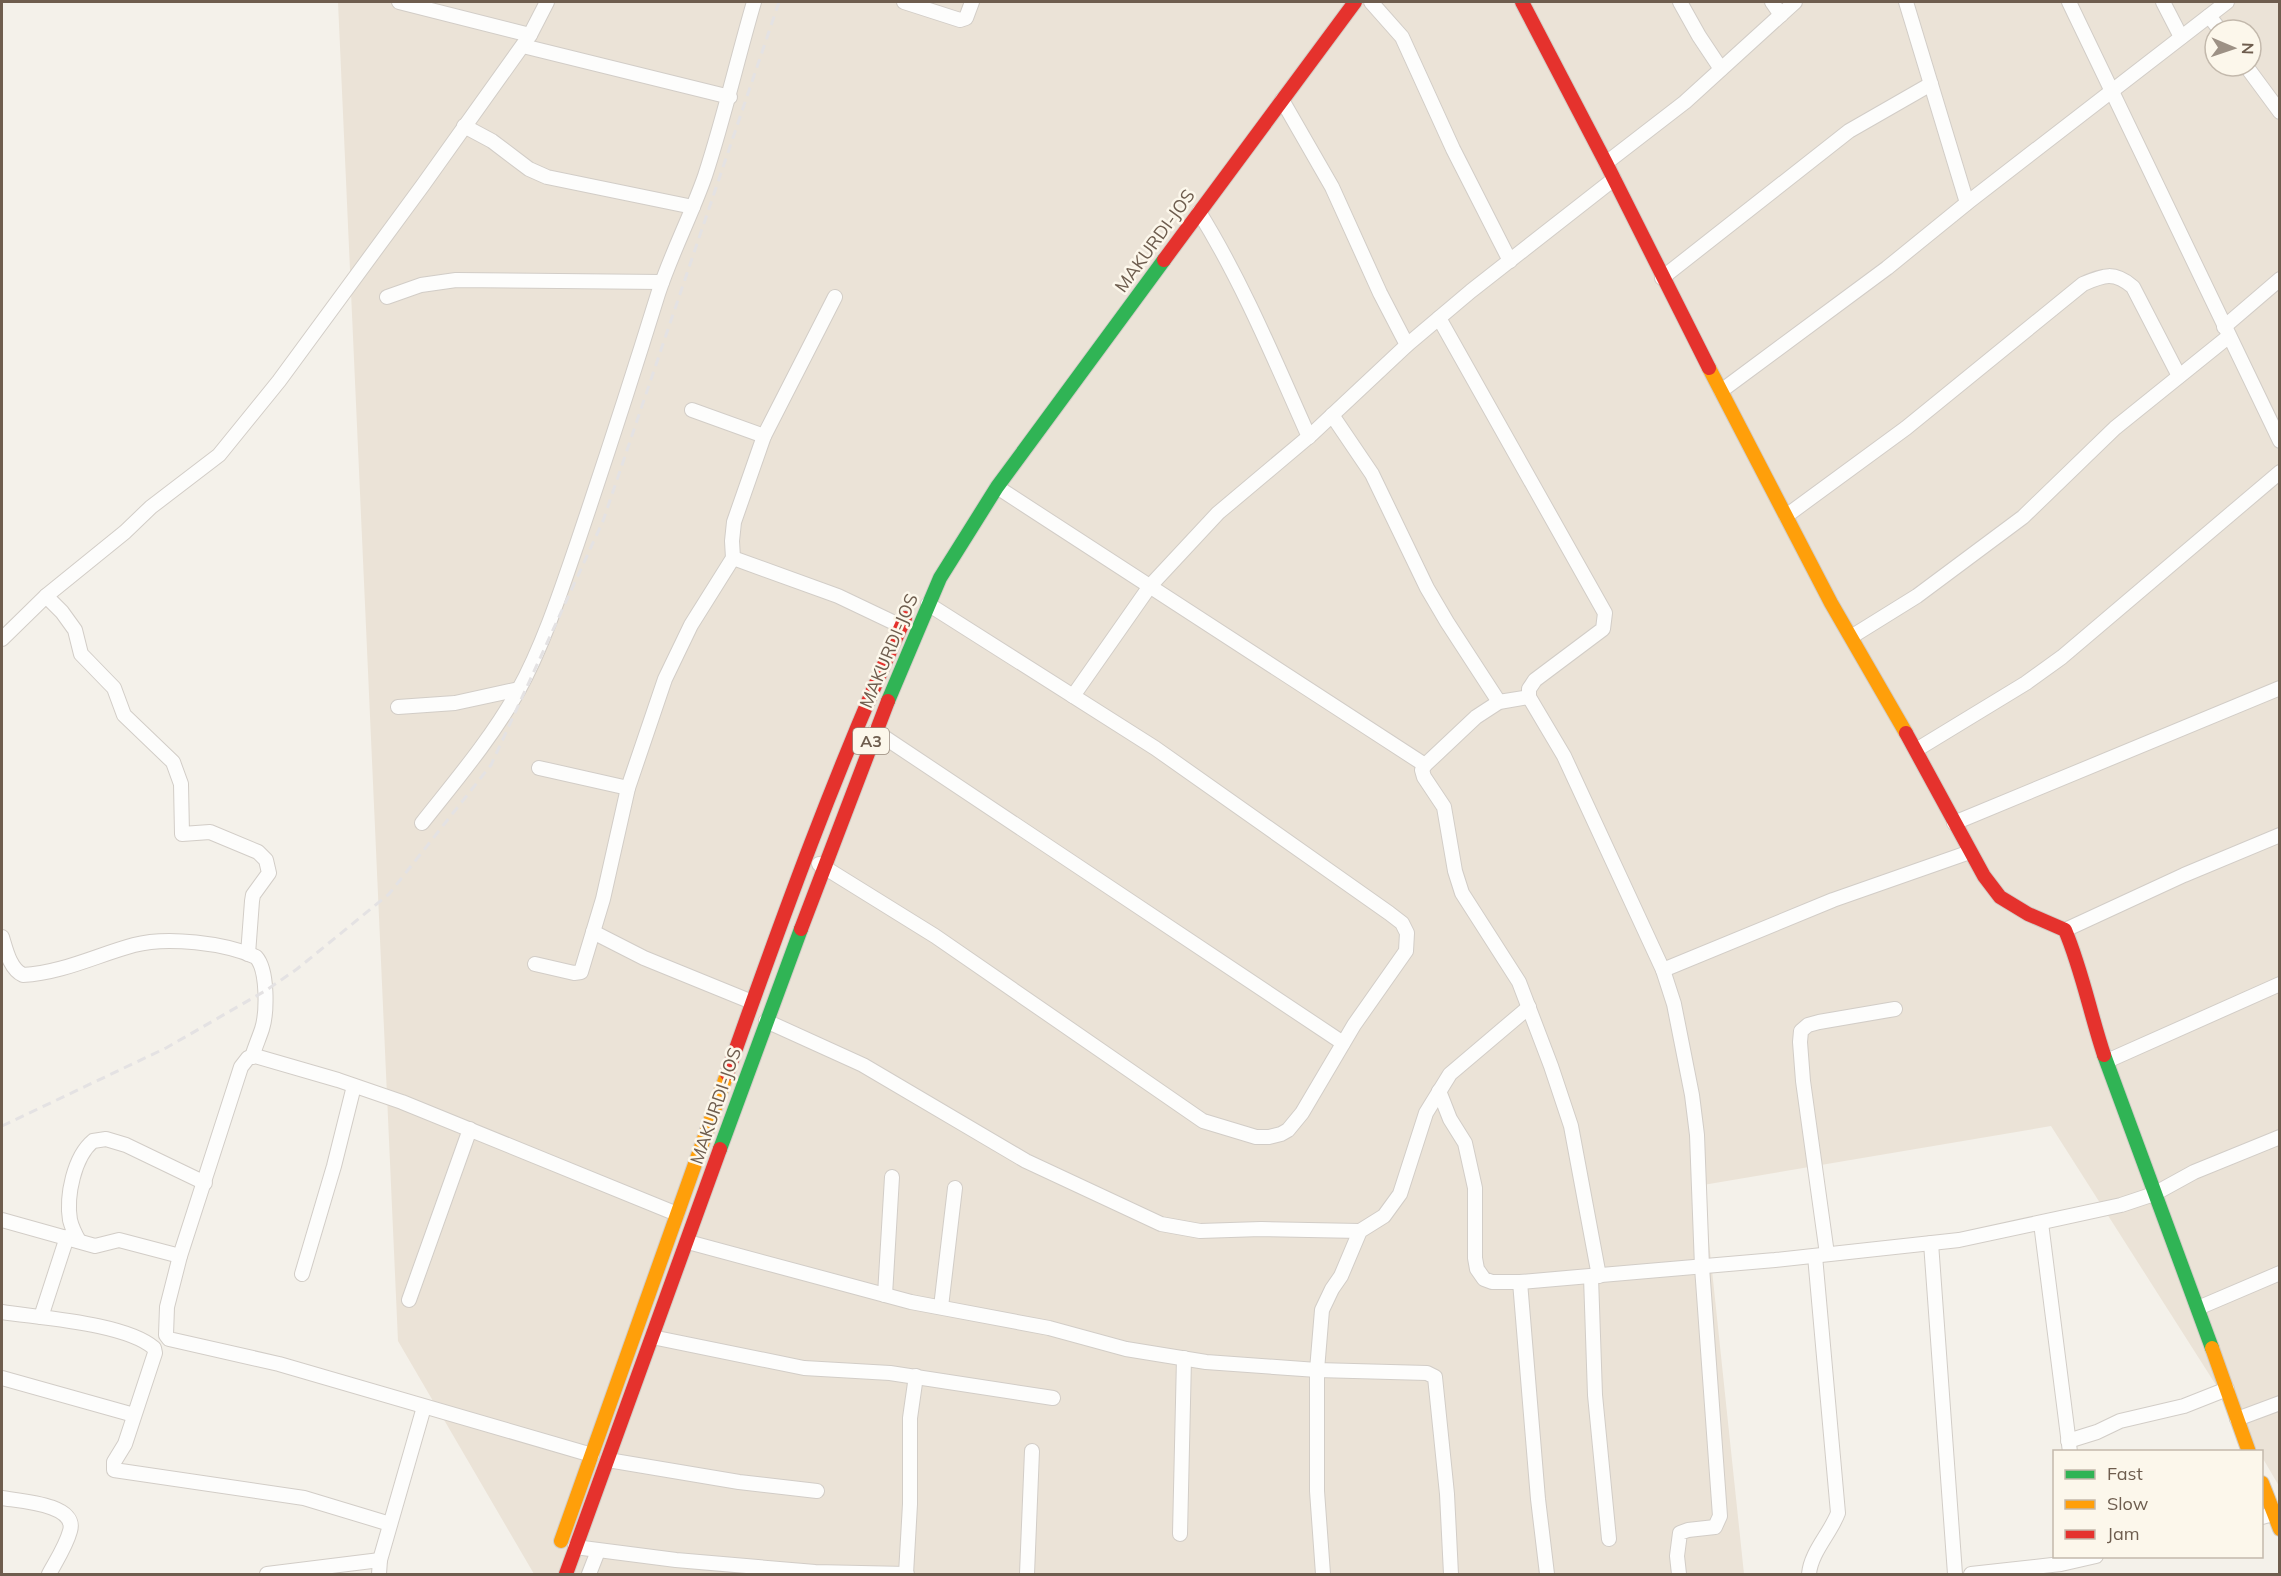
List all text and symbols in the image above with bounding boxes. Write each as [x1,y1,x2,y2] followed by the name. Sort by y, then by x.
[2203,18,2263,78] north arrow
[2238,42,2258,55] text: N
[1109,185,1200,297] street label: MAKURDI-JOS
[854,590,923,711] street label: MAKURDI-JOS
[853,728,889,754] road number: A3
[685,1044,746,1167] street label: MAKURDI-JOS
[2053,1450,2263,1558] legend
[2107,1462,2143,1485] text: Fast
[2107,1492,2149,1515] text: Slow
[2107,1522,2140,1545] text: Jam

